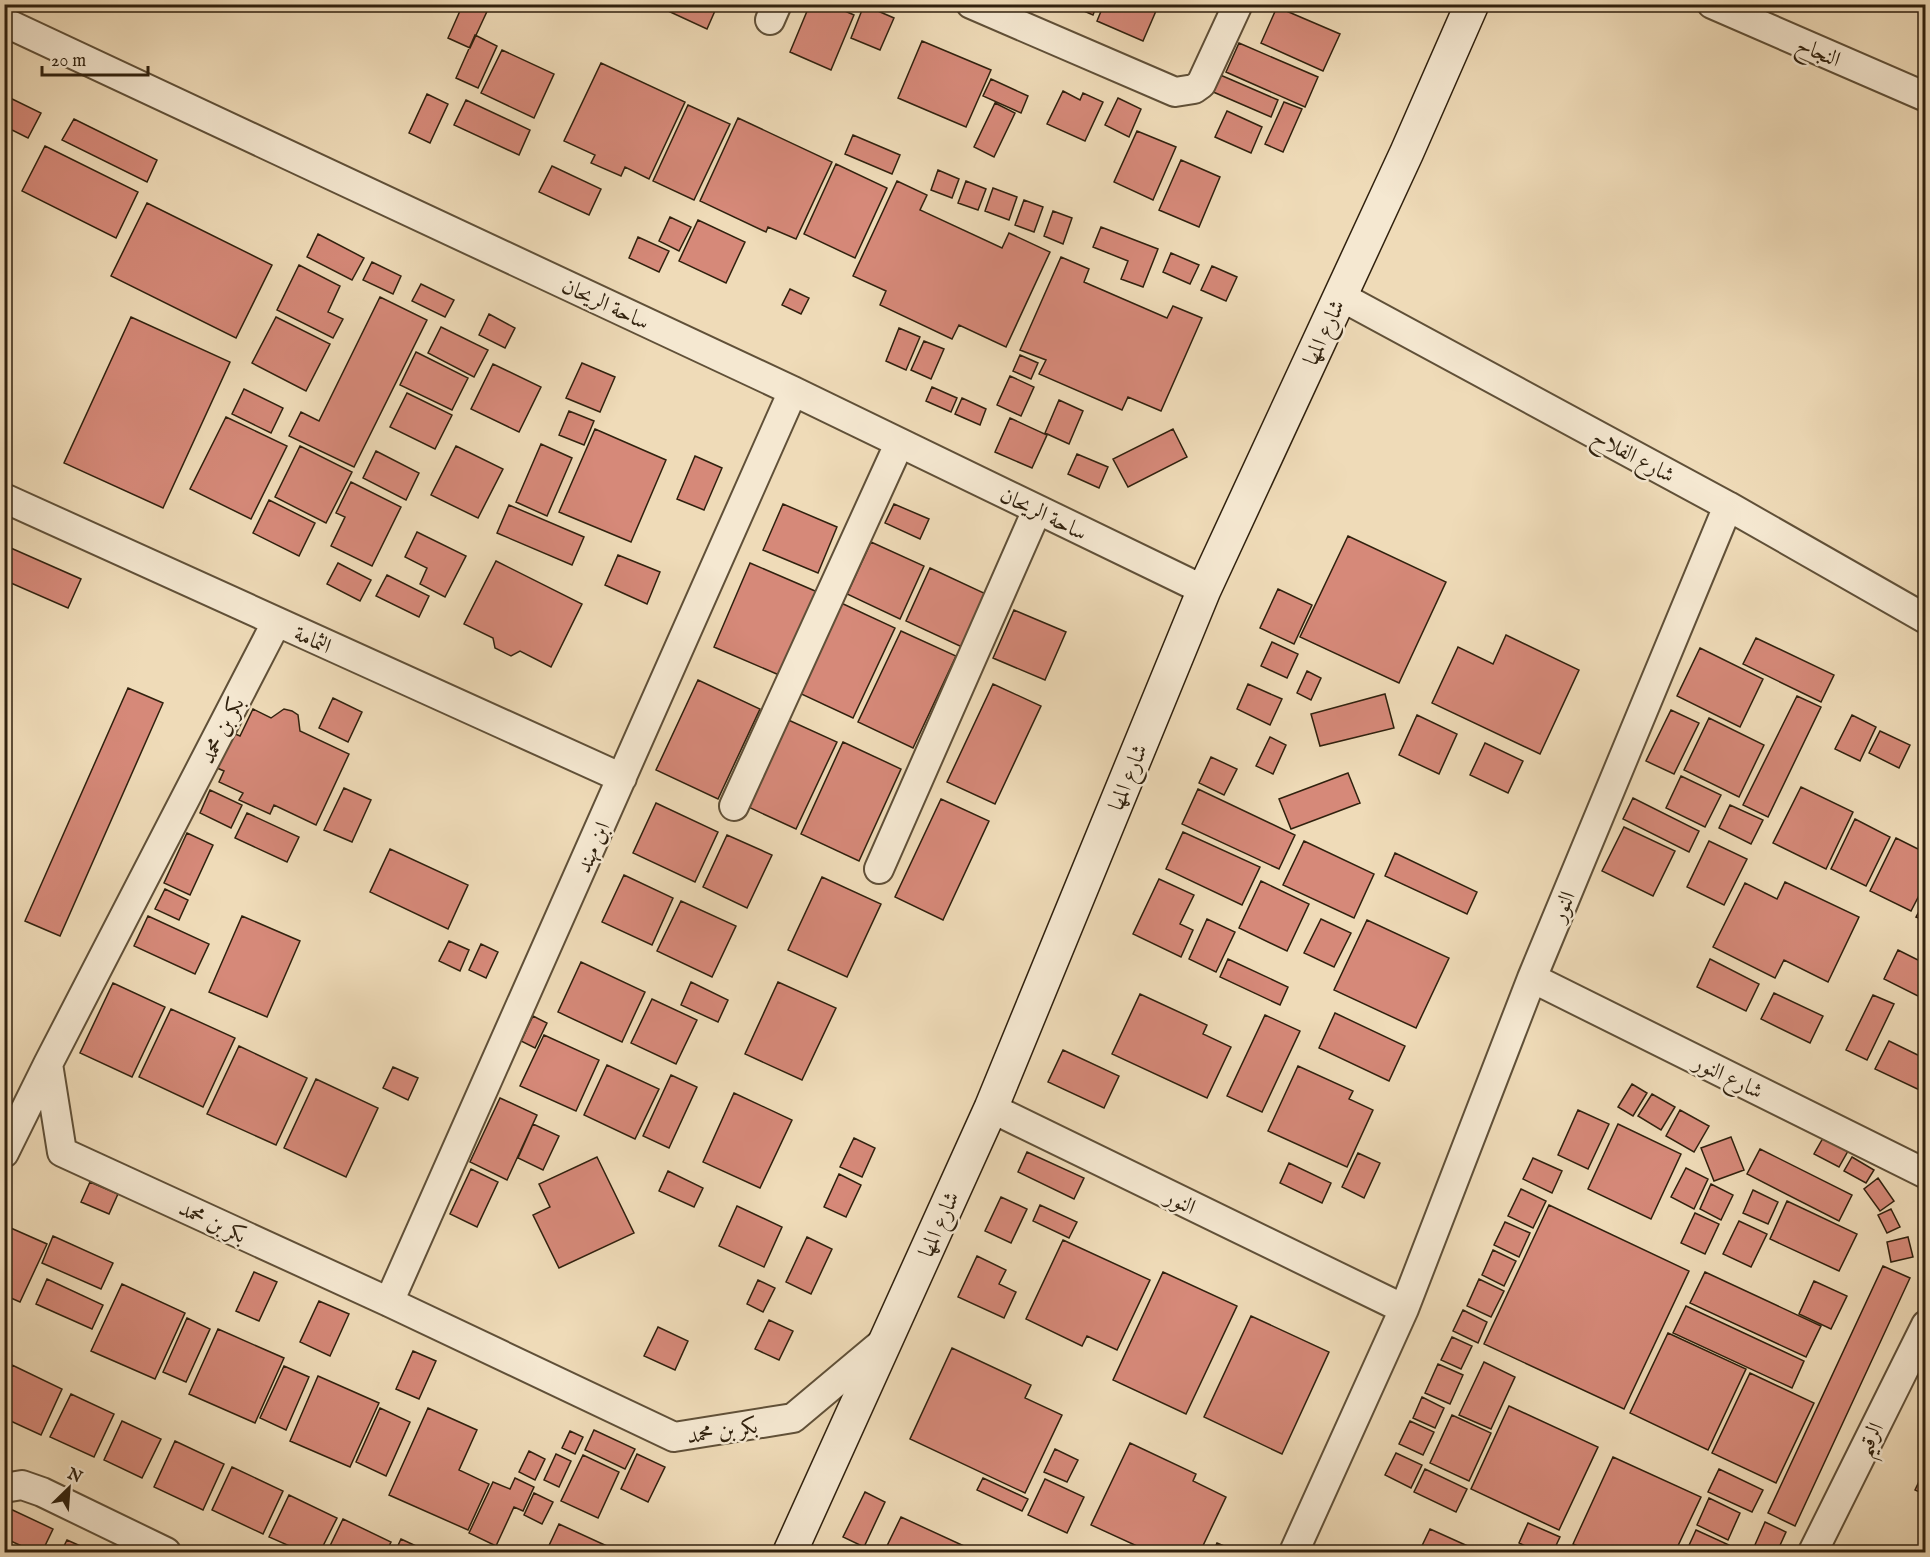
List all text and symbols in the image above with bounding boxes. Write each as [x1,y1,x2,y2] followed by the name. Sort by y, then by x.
[1790,31,1845,78] street label: النجاح
[42,39,148,77] scale bar
[51,50,86,73] text: 20 m
[557,272,653,337] street label: ساحة الريحان
[1298,296,1355,371] street label: شارع المها
[1585,423,1679,494] street label: شارع الفلاح
[995,482,1091,548] street label: ساحة الريحان
[289,620,335,661] street label: الثمامة
[194,693,251,769] street label: بكر بن محمد
[1103,740,1158,816] street label: شارع المها
[570,818,617,878] street label: ابن مهند
[1544,887,1583,928] street label: النور
[1686,1048,1767,1109] street label: شارع النور
[1159,1183,1200,1222] street label: النور
[913,1188,969,1263] street label: شارع المها
[174,1195,250,1251] street label: بكر بن محمد
[685,1413,760,1451] street label: بكر بن محمد
[1851,1418,1896,1464] street label: الرقيم
[39,1458,99,1518] north arrow
[63,1464,85,1488] text: N

